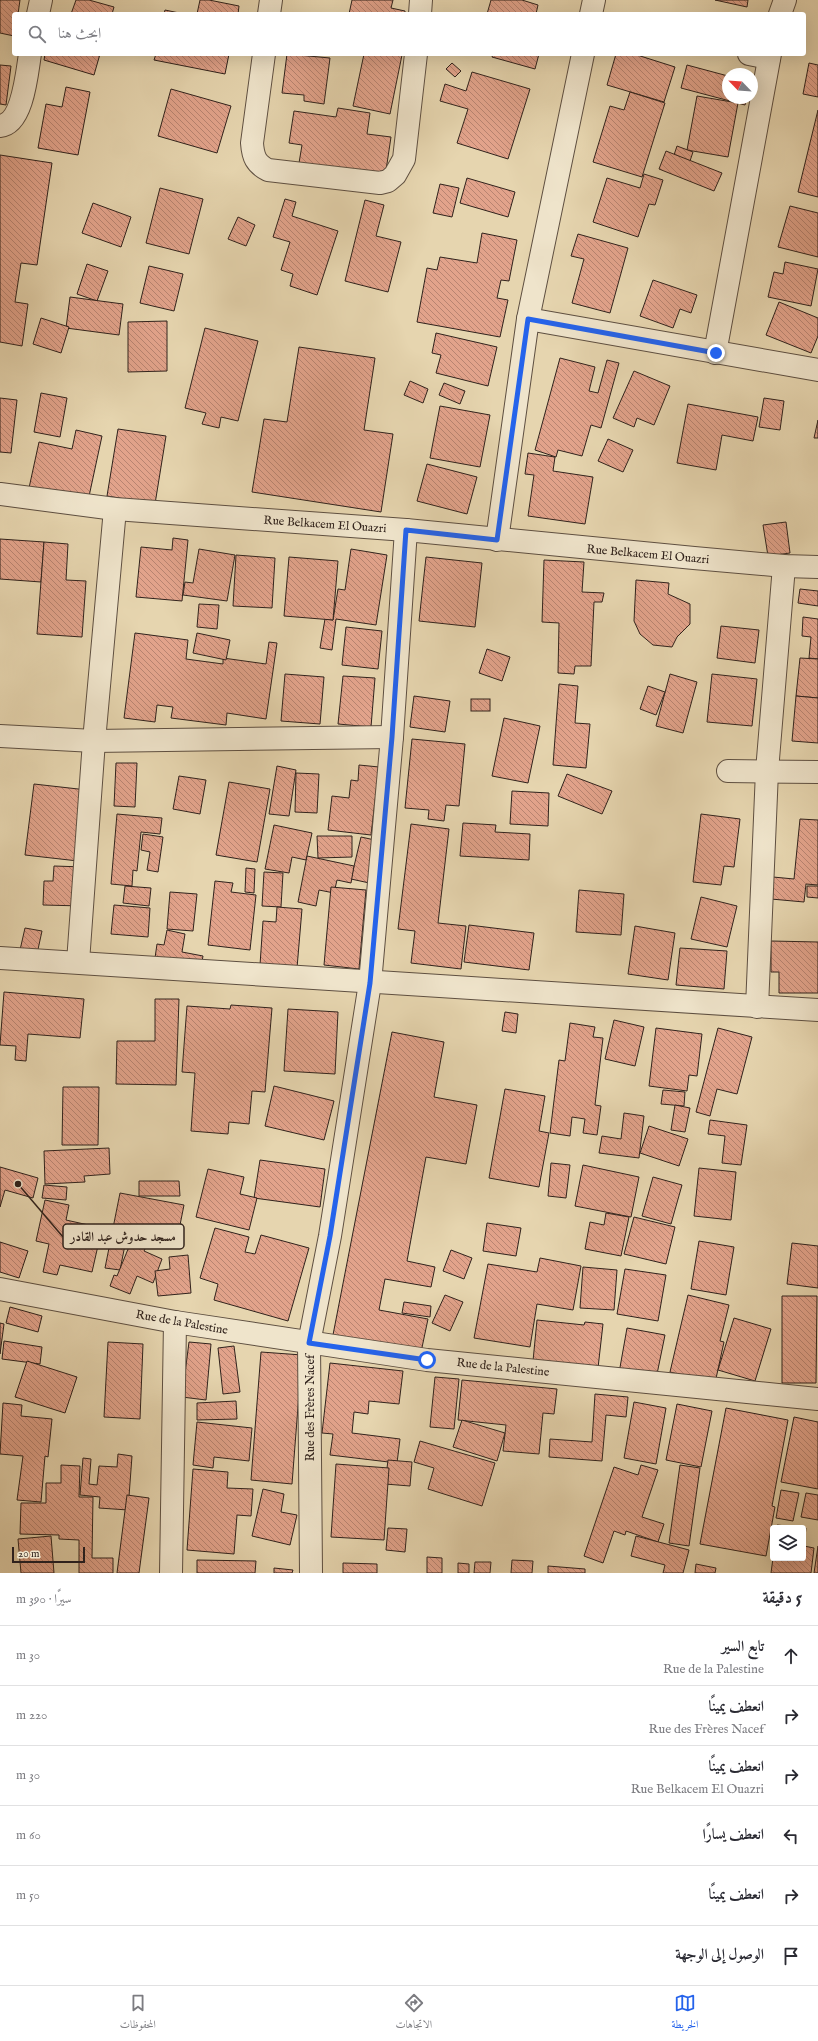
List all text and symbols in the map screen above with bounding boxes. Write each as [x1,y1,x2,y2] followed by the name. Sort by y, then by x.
[12,12,806,56] search box
[26,23,48,45] icon: search
[58,24,101,43] text: ابحث هنا
[722,68,758,104] north arrow
[707,344,725,362] route end
[263,513,387,536] street label: Rue Belkacem El Ouazri
[586,542,710,567] street label: Rue Belkacem El Ouazri
[63,1224,184,1249] callout: مسجد حدوش عبد القادر
[68,1229,176,1246] text: مسجد حدوش عبد القادر
[135,1307,230,1338] street label: Rue de la Palestine
[418,1351,436,1369] route start
[303,1352,318,1461] street label: Rue des Frères Nacef
[456,1355,551,1380] street label: Rue de la Palestine
[770,1525,806,1561] map controls
[770,1525,806,1561] button: layers
[12,1545,85,1564] scale bar
[18,1547,39,1561] text: 20 m
[762,1588,802,1609] text: 5 دقيقة
[16,1591,72,1608] text: سيرًا · 390 m
[722,1637,764,1656] text: تابع السير
[780,1645,802,1667] icon: ahead
[16,1647,40,1664] text: 30 m
[663,1661,764,1678] text: Rue de la Palestine
[708,1697,764,1716] text: انعطف يمينًا
[780,1705,802,1727] icon: right
[16,1707,47,1724] text: 220 m
[649,1721,764,1738] text: Rue des Frères Nacef
[708,1757,764,1776] text: انعطف يمينًا
[780,1765,802,1787] icon: right
[16,1767,40,1784] text: 30 m
[631,1781,764,1798] text: Rue Belkacem El Ouazri
[702,1825,764,1844] text: انعطف يسارًا
[780,1825,802,1847] icon: left
[16,1827,41,1844] text: 60 m
[708,1885,764,1904] text: انعطف يمينًا
[780,1885,802,1907] icon: right
[16,1887,40,1904] text: 50 m
[675,1945,764,1964] text: الوصول إلى الوجهة
[780,1945,802,1967] icon: arrive
[120,1992,156,2035] tab: المحفوظات
[395,1992,432,2035] tab: الاتجاهات
[672,1992,698,2035] tab: الخريطة

